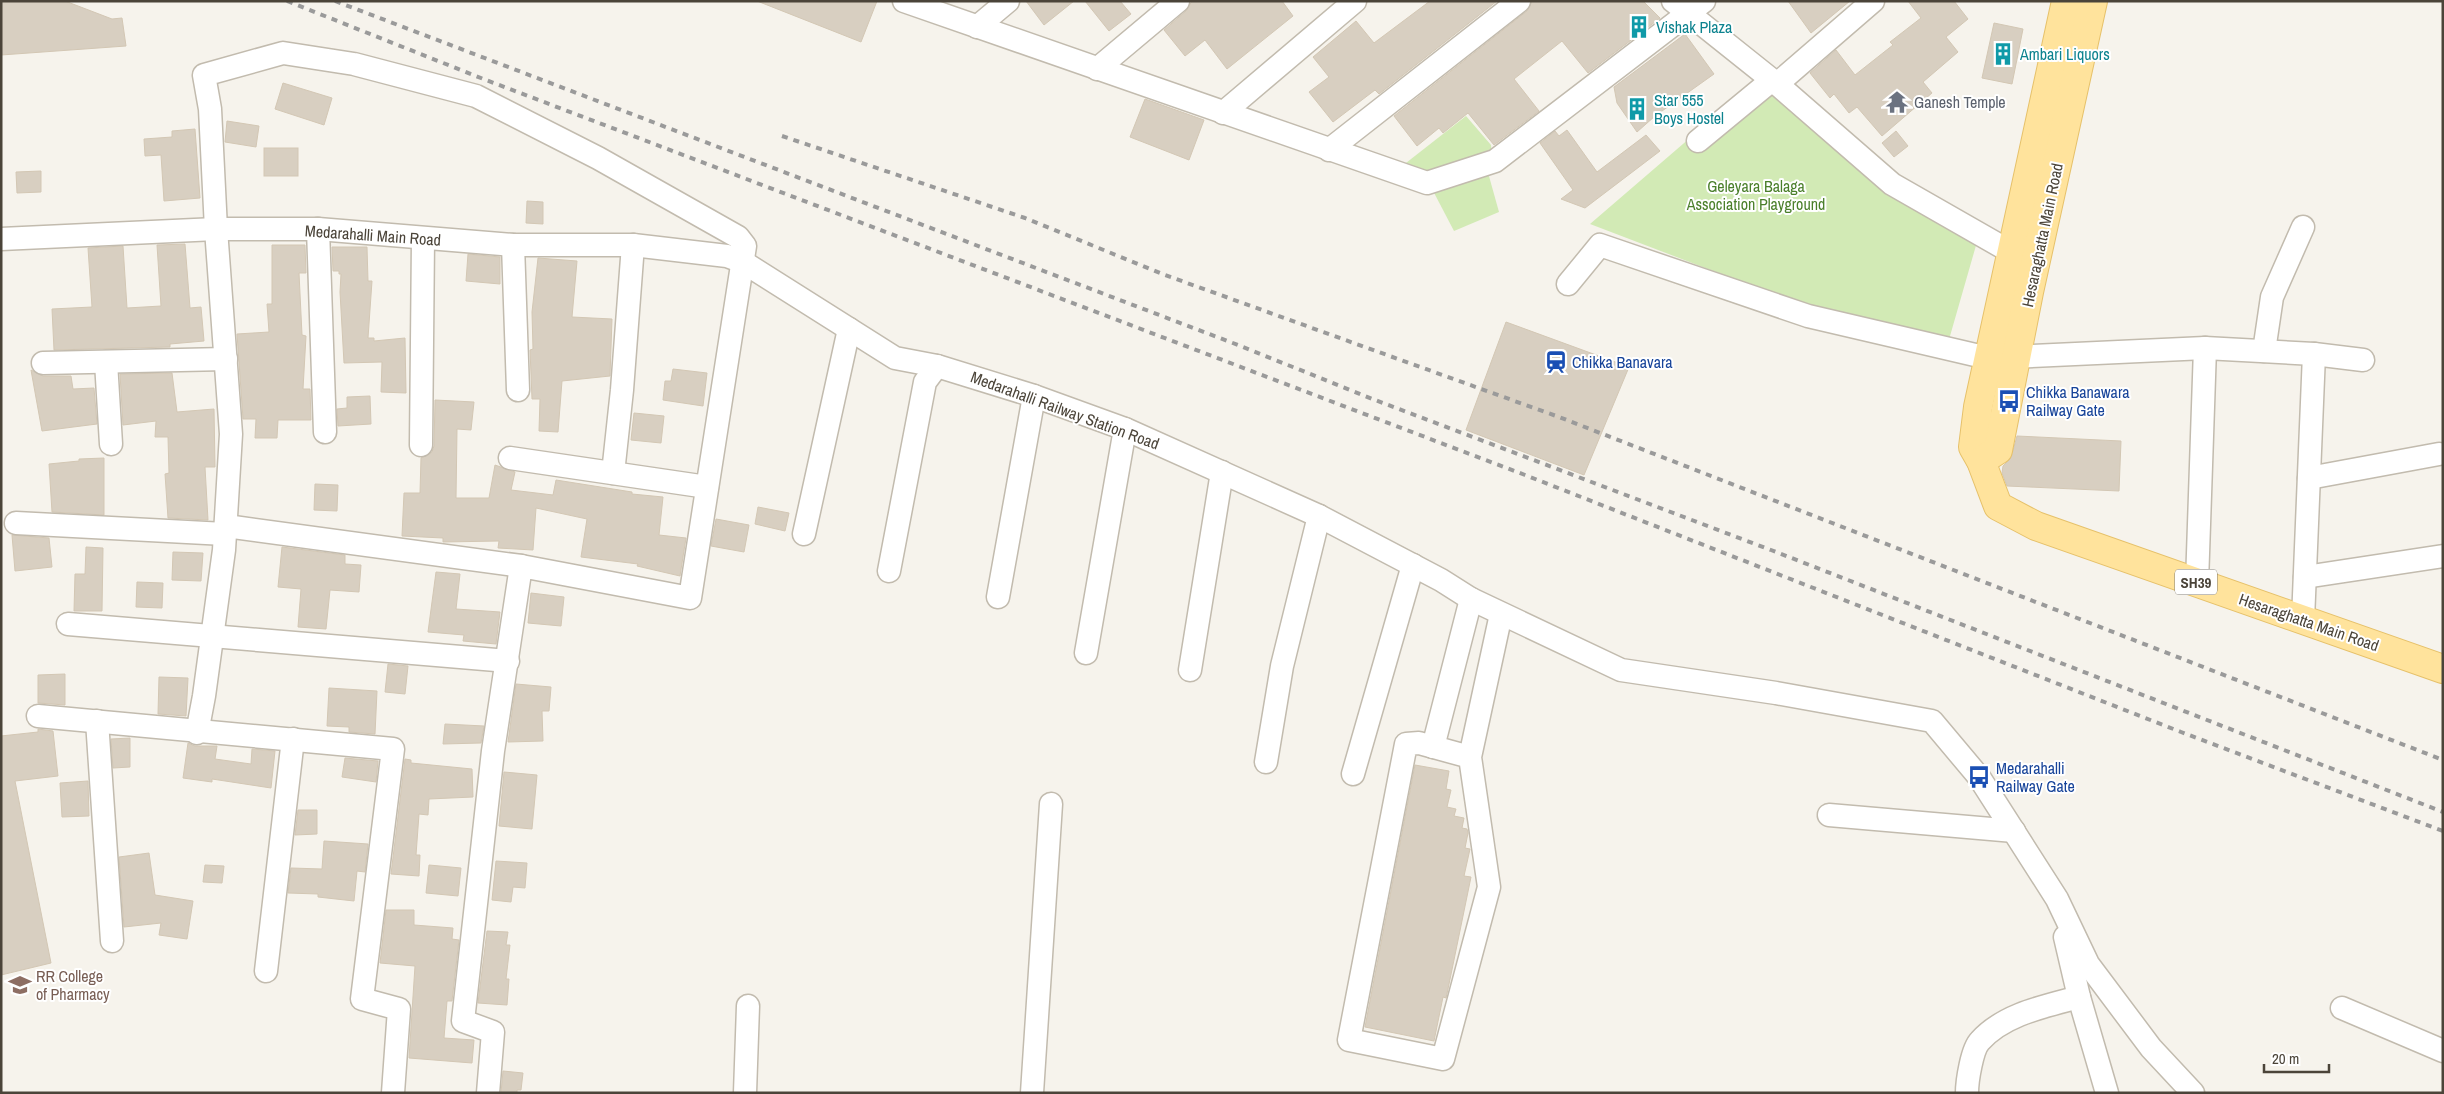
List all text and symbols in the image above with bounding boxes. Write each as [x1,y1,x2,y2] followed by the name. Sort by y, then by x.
[1626,14,1652,40] building icon: Vishak Plaza
[1656,16,1733,38] place label: Vishak Plaza
[1990,41,2016,67] building icon: Ambari Liquors
[2019,43,2110,65] place label: Ambari Liquors
[1654,89,1724,129] place label: Star 555 Boys Hostel
[1884,89,1910,115] temple icon: Ganesh Temple
[1914,91,2006,113] place label: Ganesh Temple
[1624,96,1650,122] building icon: Star 555 Boys Hostel
[2016,161,2068,309] street label: Hesaraghatta Main Road
[1686,175,1825,215] park label: Geleyara Balaga Association Playground
[304,219,442,251] street label: Medarahalli Main Road
[1543,349,1569,375] station icon: Chikka Banavara
[1572,351,1673,373] place label: Chikka Banavara
[968,366,1162,454] street label: Medarahalli Railway Station Road
[2026,381,2130,421] place label: Chikka Banawara Railway Gate
[1996,388,2022,414] bus stop icon: Chikka Banawara Railway Gate
[2175,570,2217,594] road number: SH39
[2236,588,2382,656] street label: Hesaraghatta Main Road
[1996,757,2075,797] place label: Medarahalli Railway Gate
[1966,764,1992,790] bus stop icon: Medarahalli Railway Gate
[36,965,110,1005] place label: RR College of Pharmacy
[7,972,33,998] school or university icon: RR College of Pharmacy
[2264,1042,2329,1074] scale bar
[2272,1048,2299,1069] text: 20 m

